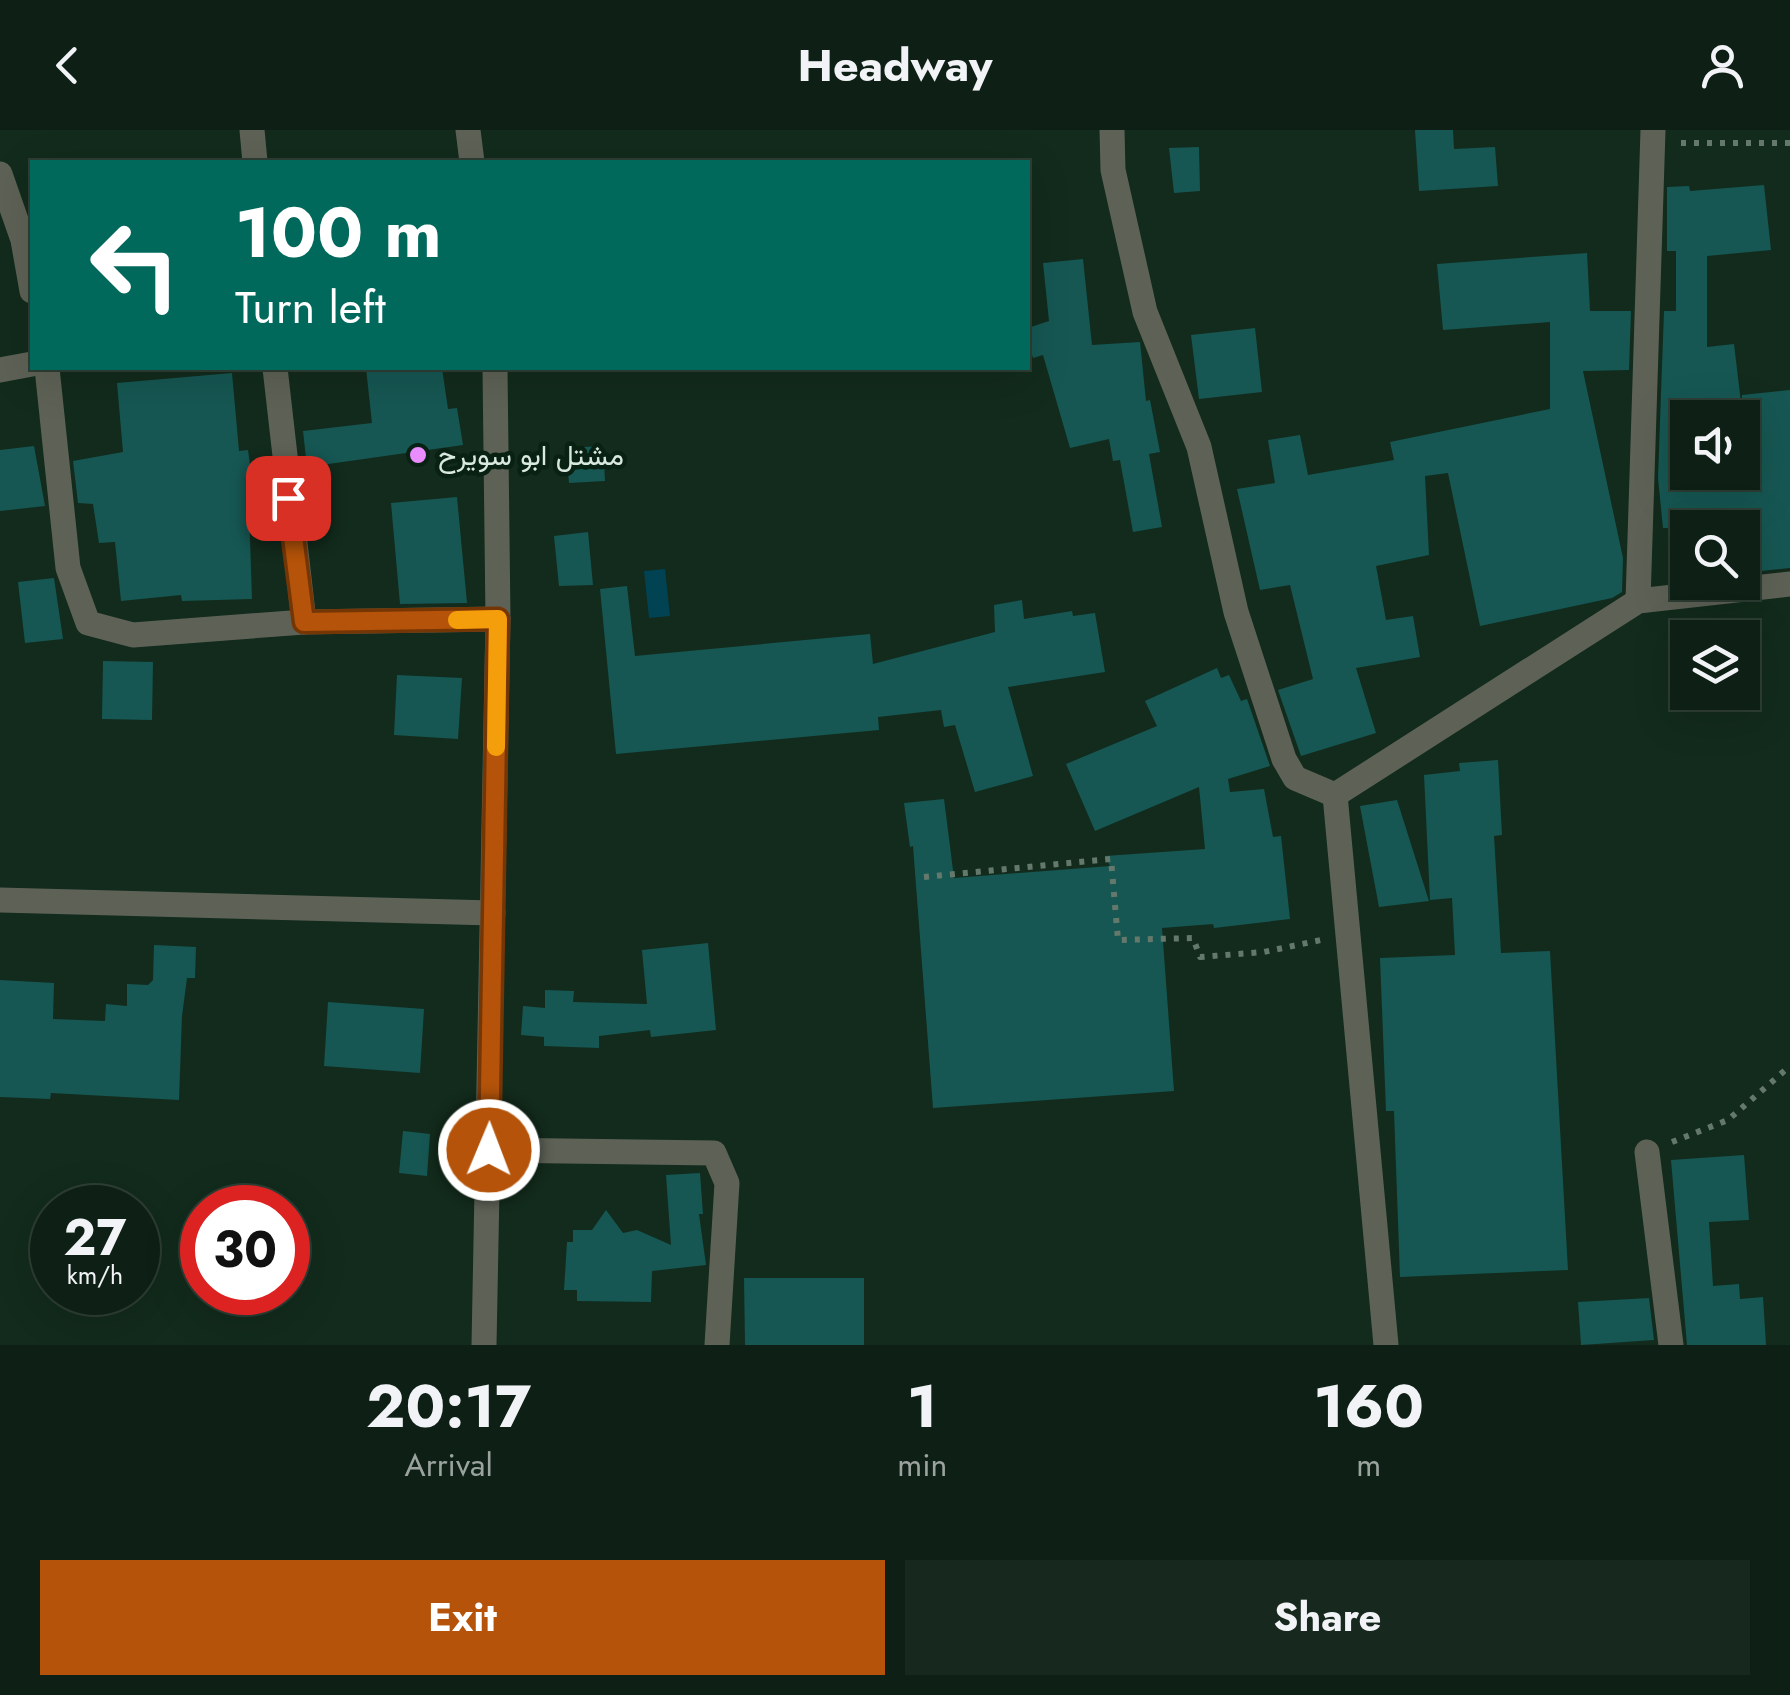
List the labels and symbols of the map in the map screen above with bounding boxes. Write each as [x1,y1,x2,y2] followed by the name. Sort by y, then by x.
[438,435,624,476] place label: مشتل ابو سويرح
[407,444,429,466] marker: مشتل ابو سويرح
[246,456,331,541] pin
[437,1098,541,1202] position arrow
[180,1185,310,1315] speed limit sign: 30

